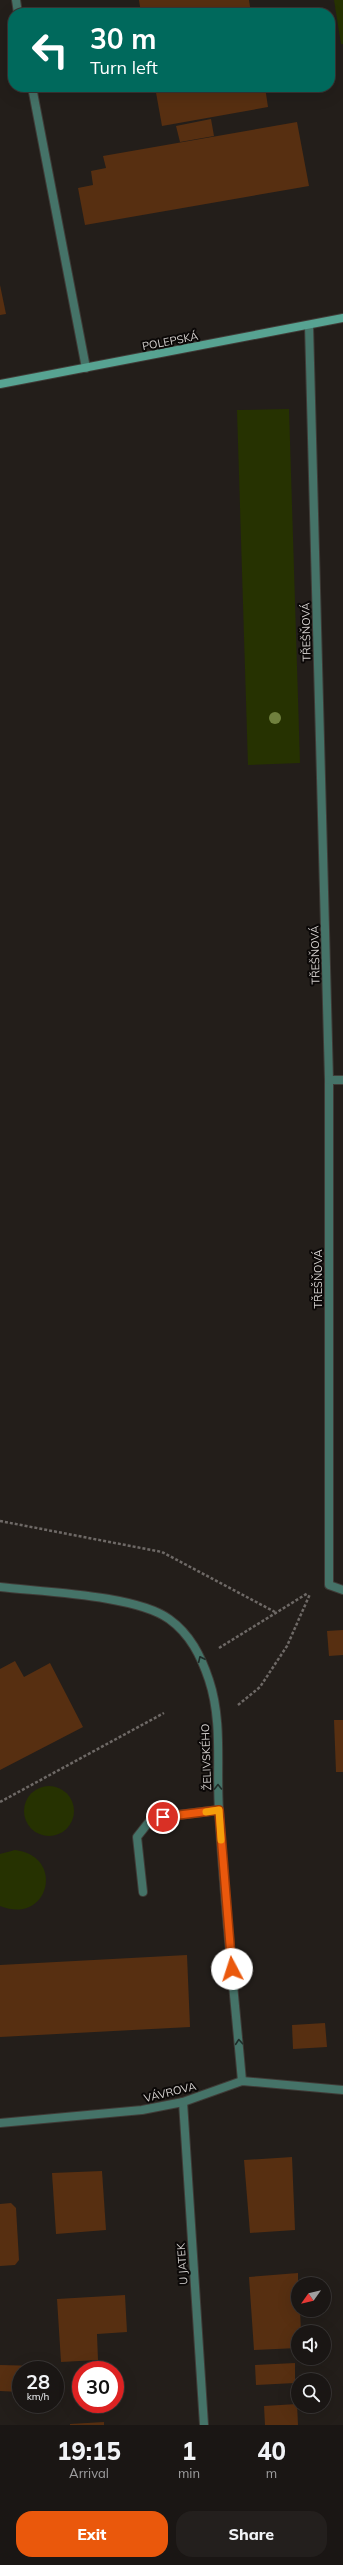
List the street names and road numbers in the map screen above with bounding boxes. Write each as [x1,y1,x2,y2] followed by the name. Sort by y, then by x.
[141,329,199,353] street label: POLEPSKÁ
[298,602,314,662] street label: TŘEŠŇOVÁ
[307,925,323,985] street label: TŘEŠŇOVÁ
[311,1249,325,1309] street label: TŘEŠŇOVÁ
[198,1723,214,1791] street label: ŽELIVSKÉHO
[142,2079,198,2105] street label: VÁVROVA
[173,2242,190,2285] street label: U JATEK

